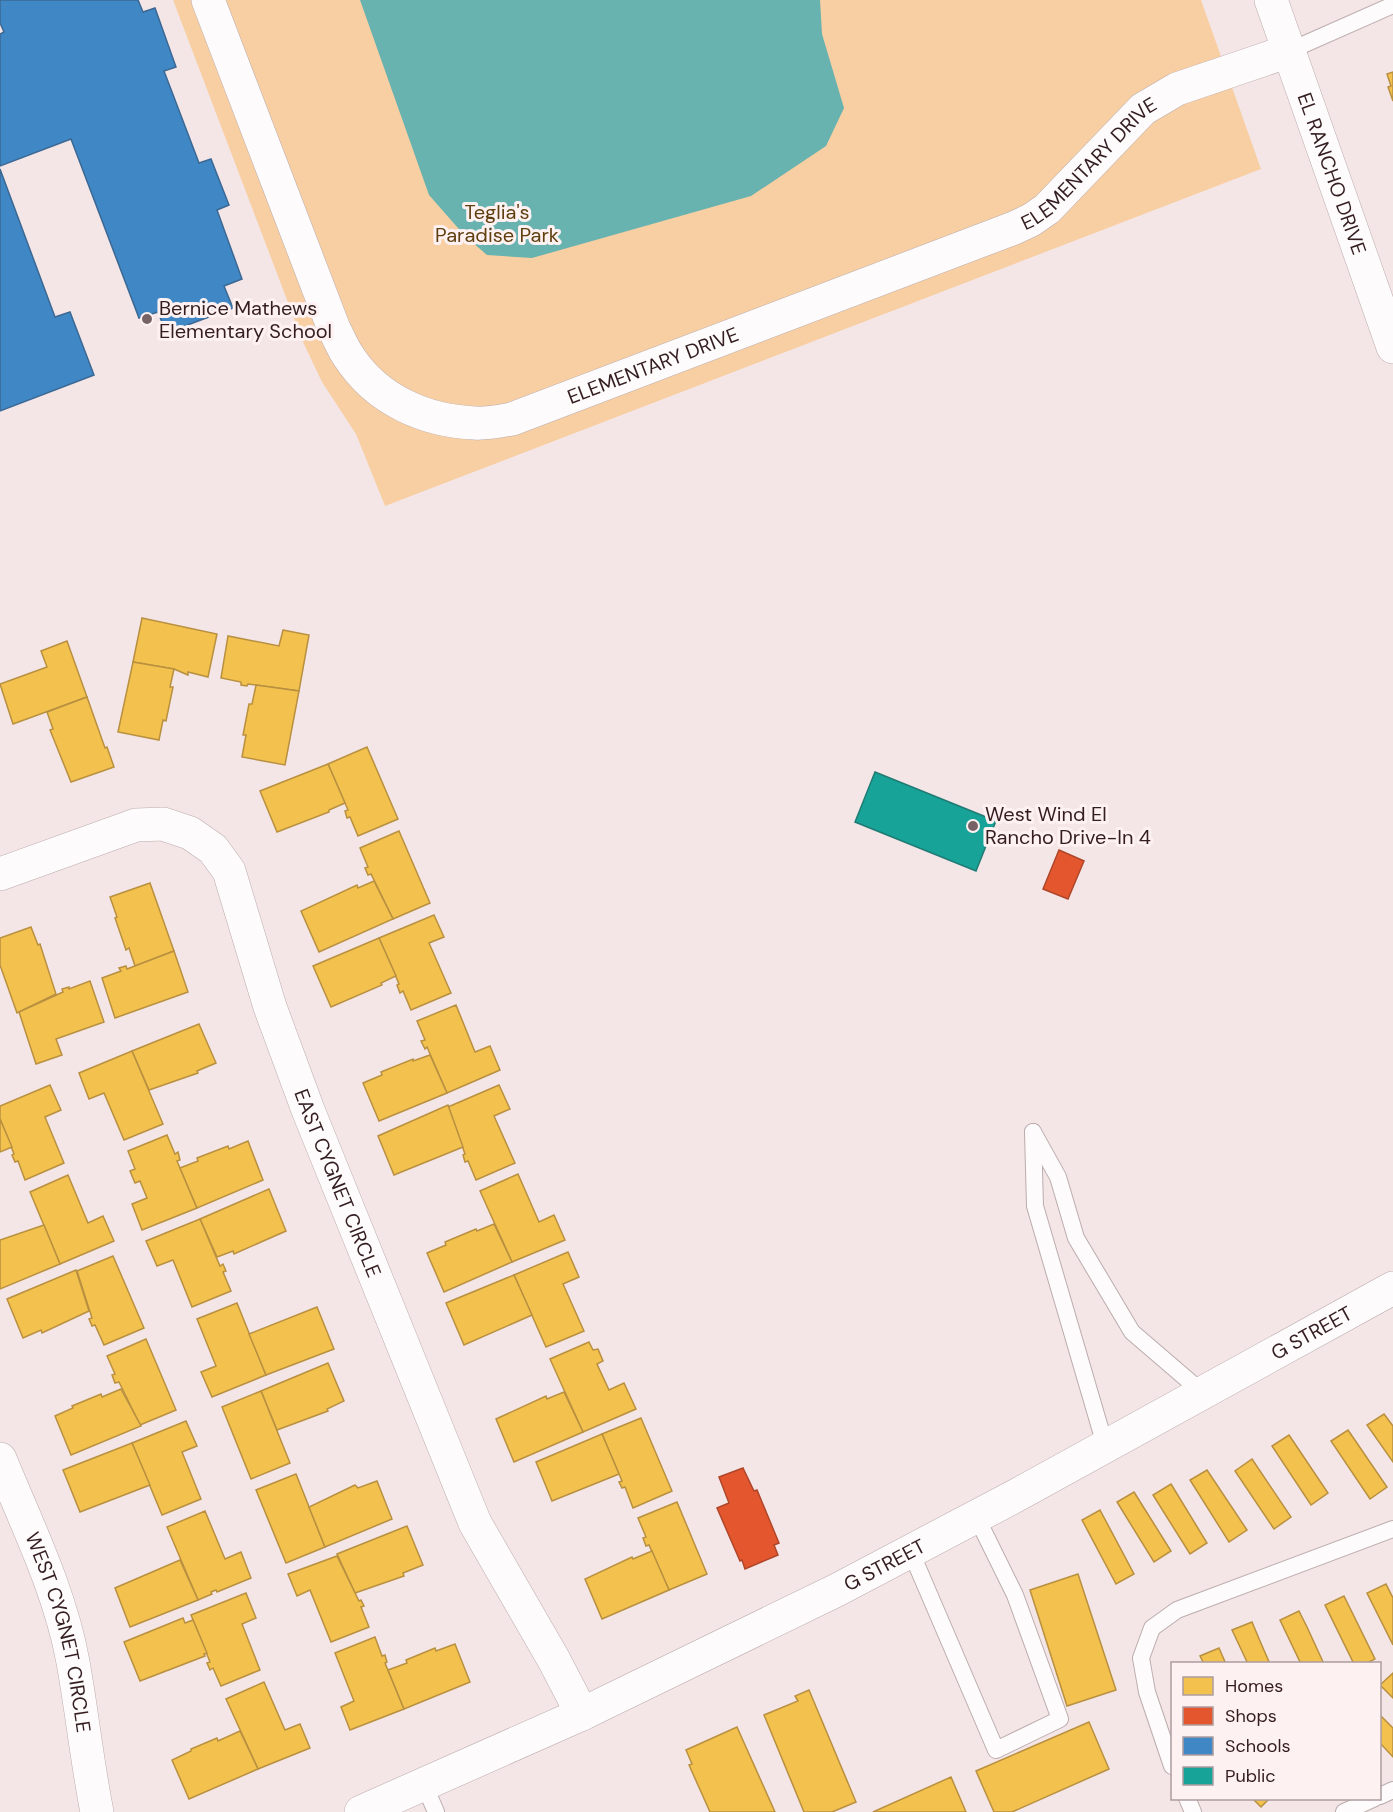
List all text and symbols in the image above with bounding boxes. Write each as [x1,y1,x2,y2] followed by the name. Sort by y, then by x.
[1292,89,1372,258] street label: EL RANCHO DRIVE
[1017,91,1161,236] street label: ELEMENTARY DRIVE
[435,199,559,248] park label: Teglia's Paradise Park
[159,295,332,344] place label: Bernice Mathews Elementary School
[140,312,154,326] marker: Bernice Mathews Elementary School
[564,321,742,410] street label: ELEMENTARY DRIVE
[985,801,1151,850] place label: West Wind El Rancho Drive-In 4
[966,819,980,833] marker: West Wind El Rancho Drive-In 4
[288,1085,387,1281] street label: EAST CYGNET CIRCLE
[1266,1300,1357,1366] street label: G STREET
[19,1528,97,1734] street label: WEST CYGNET CIRCLE
[839,1533,930,1597] street label: G STREET
[1171,1662,1381,1800] legend
[1225,1674,1283,1698] text: Homes
[1225,1704,1277,1728] text: Shops
[1225,1734,1290,1758] text: Schools
[1225,1764,1276,1788] text: Public

